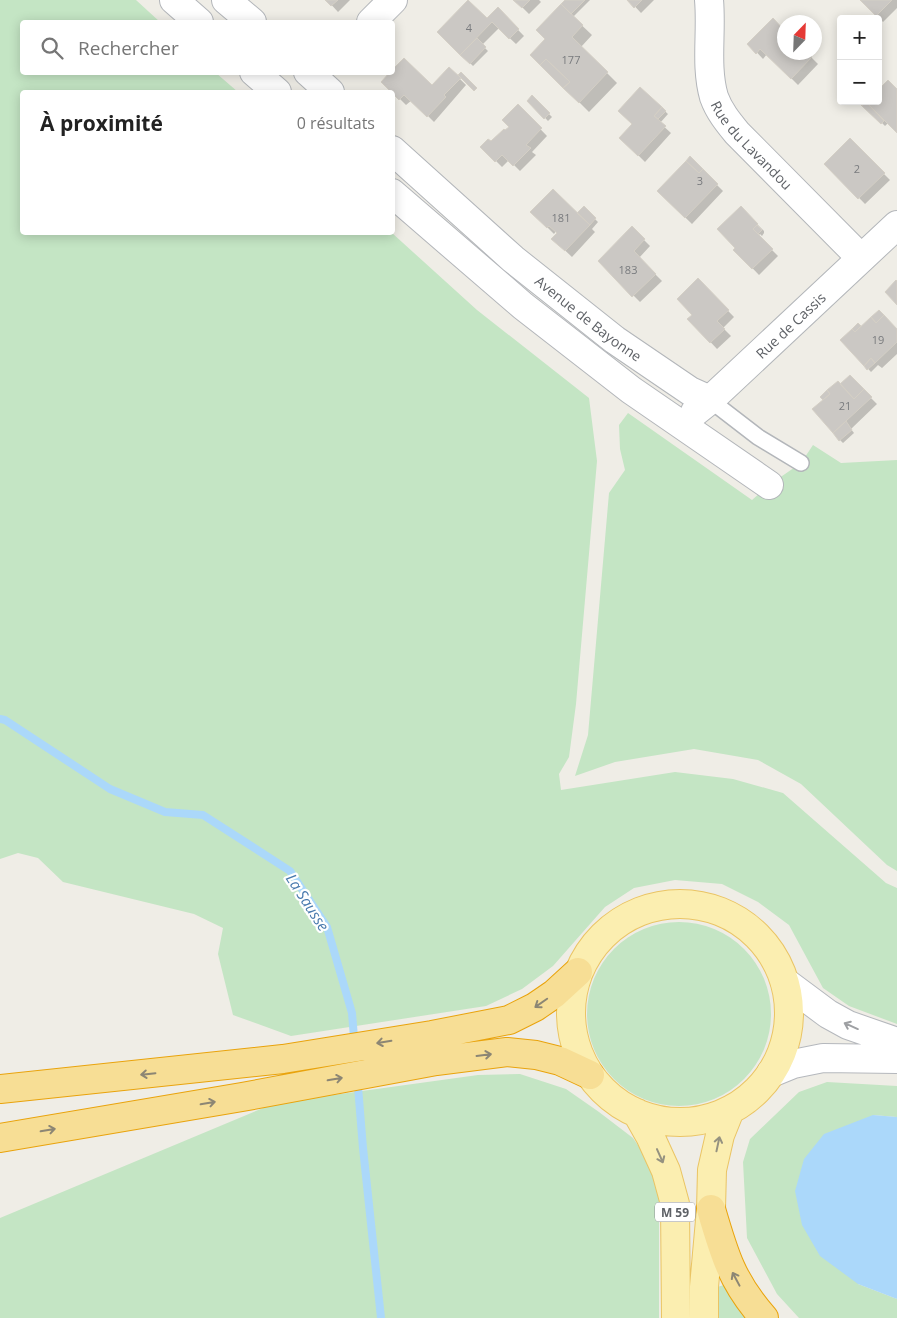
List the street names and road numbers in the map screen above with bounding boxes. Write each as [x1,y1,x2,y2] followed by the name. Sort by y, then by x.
[707,97,797,193] street label: Rue du Lavandou
[532,271,646,365] street label: Avenue de Bayonne
[751,287,829,362] street label: Rue de Cassis
[655,1202,695,1222] road number: M 59

